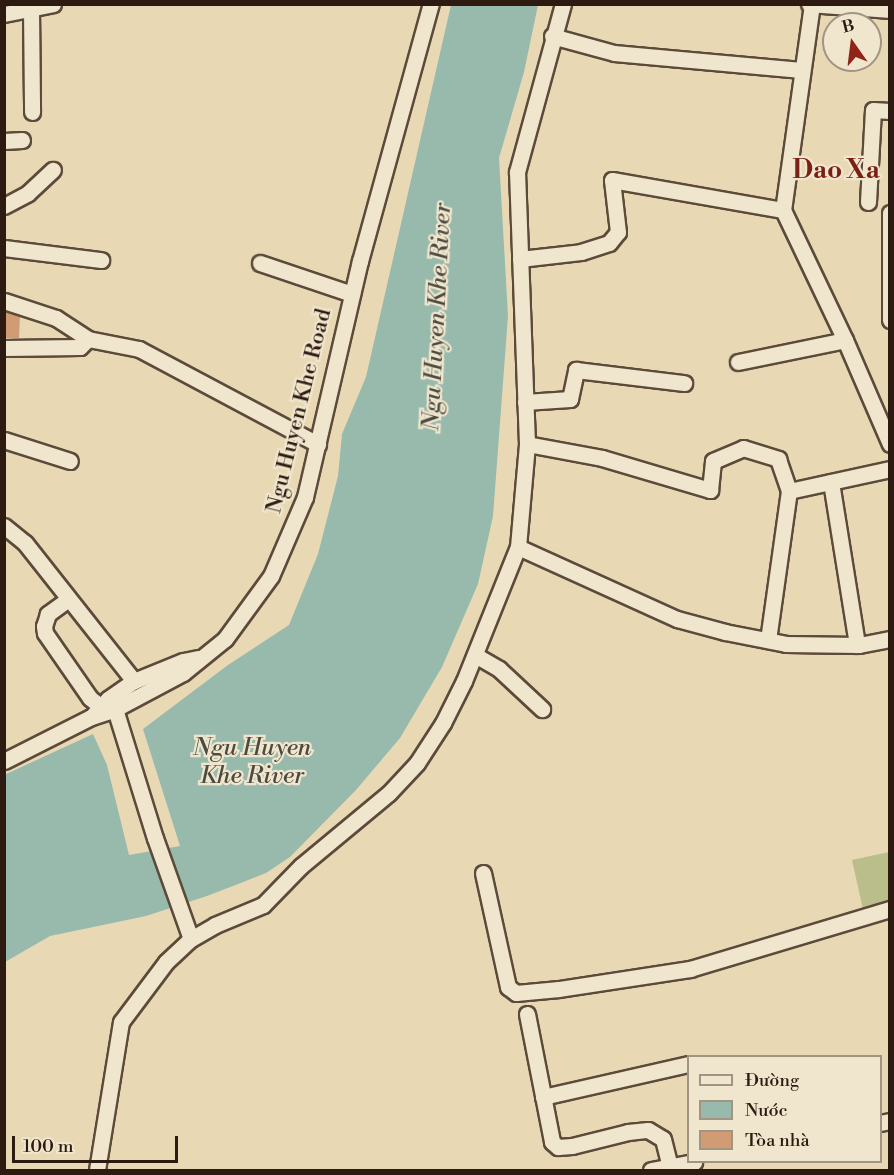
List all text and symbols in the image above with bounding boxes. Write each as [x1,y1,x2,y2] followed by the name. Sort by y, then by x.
[822,12,882,72] north arrow
[840,15,856,38] text: B
[792,155,880,187] district label: Dao Xa
[418,202,458,432] water label: Ngu Huyen Khe River
[261,306,337,516] street label: Ngu Huyen Khe Road
[193,735,311,791] water label: Ngu Huyen Khe River
[687,1055,882,1163] legend
[745,1069,799,1092] text: Đường
[745,1099,788,1122] text: Nước
[15,1124,182,1162] scale bar
[745,1129,810,1152] text: Tòa nhà
[23,1135,74,1158] text: 100 m

